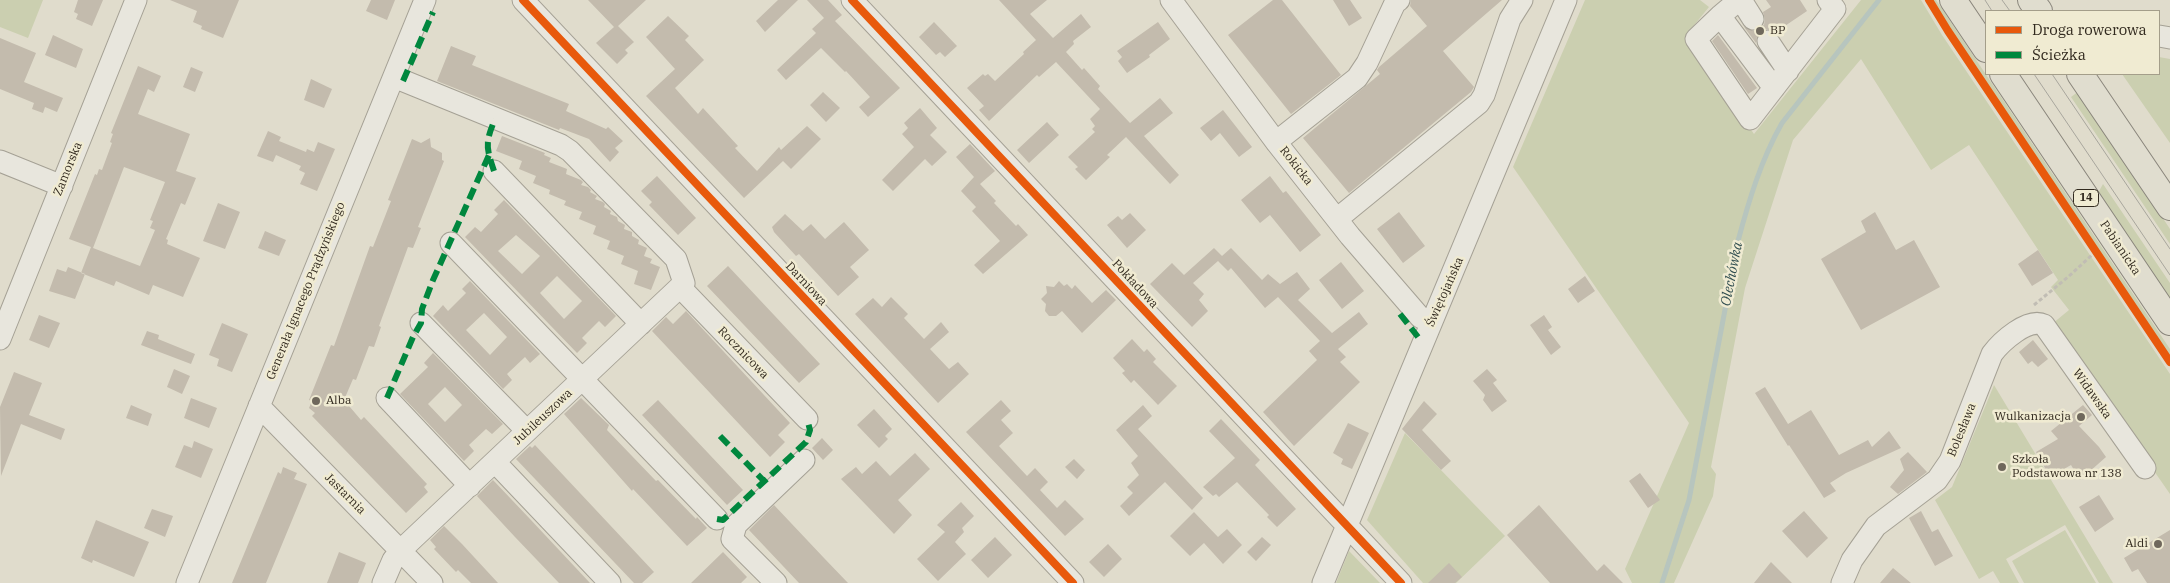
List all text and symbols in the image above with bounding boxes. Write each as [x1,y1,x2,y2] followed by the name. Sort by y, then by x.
[1985,10,2160,75] legend
[2032,20,2147,39] text: Droga rowerowa
[1770,24,1786,38] place label: BP
[1754,25,1766,37] marker: BP
[2032,45,2086,64] text: Ścieżka
[51,140,85,198] street label: Zamorska
[1276,144,1316,188] street label: Rokicka
[2074,190,2098,207] road number: 14
[264,200,348,382] street label: Generała Ignacego Prądzyńskiego
[2097,218,2143,278] street label: Pabianicka
[1718,241,1746,307] water label: Olechówka
[1423,255,1467,329] street label: Świętojańska
[1109,257,1161,311] street label: Pokładowa
[782,259,830,309] street label: Darniowa
[715,324,771,382] street label: Rocznicowa
[2070,366,2114,422] street label: Widawska
[511,386,575,448] street label: Jubileuszowa
[326,394,352,408] place label: Alba
[310,395,322,407] marker: Alba
[1945,401,1979,459] street label: Bolesława
[1994,410,2071,424] place label: Wulkanizacja
[2075,411,2087,423] marker: Wulkanizacja
[2012,453,2122,481] place label: Szkoła Podstawowa nr 138
[1996,461,2008,473] marker: Szkoła Podstawowa nr 138
[322,471,368,517] street label: Jastarnia
[2125,537,2148,551] place label: Aldi
[2152,538,2164,550] marker: Aldi

